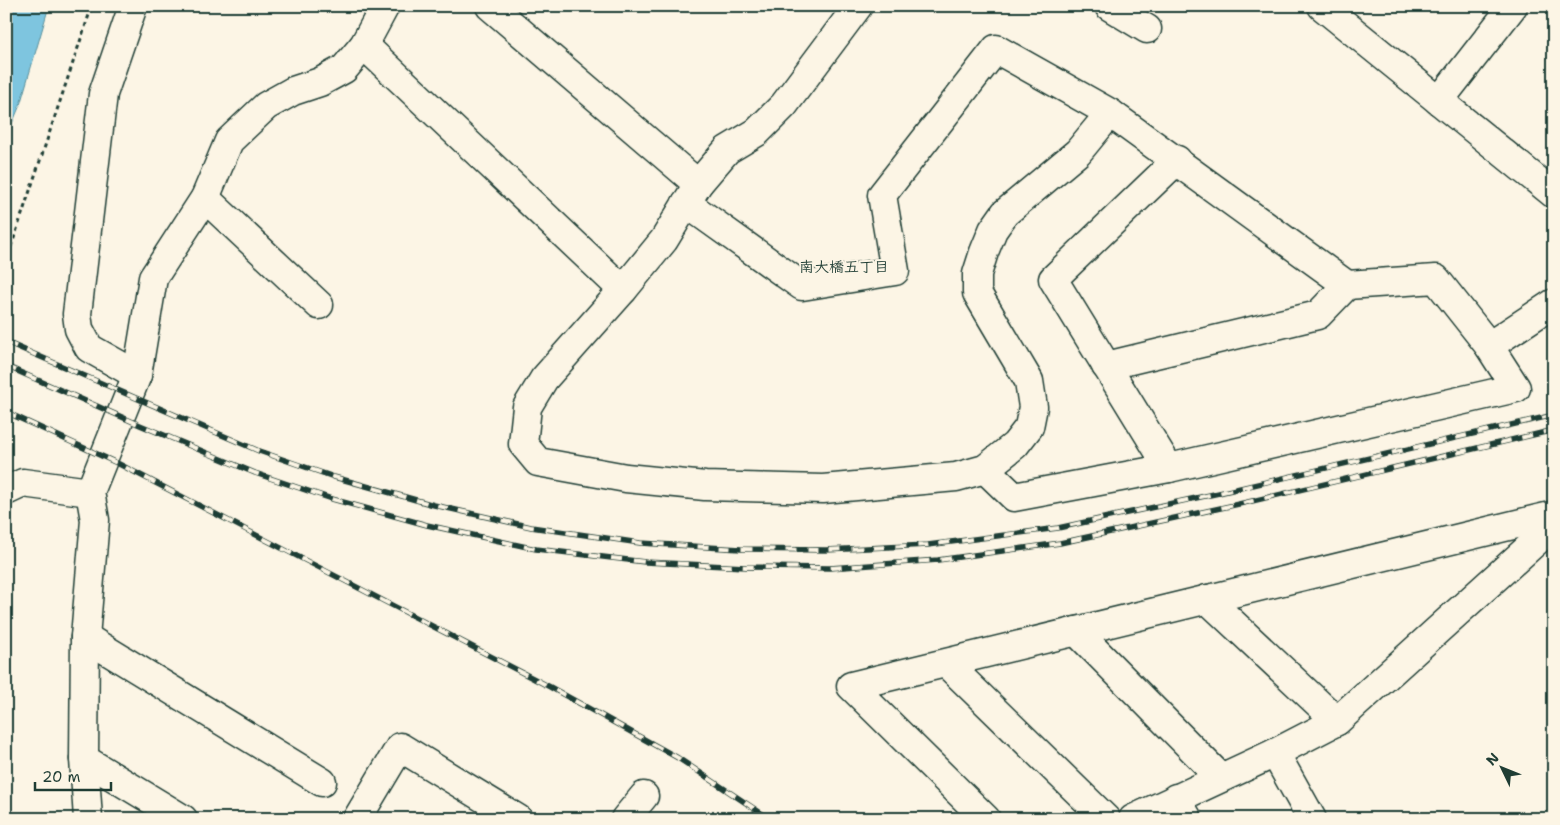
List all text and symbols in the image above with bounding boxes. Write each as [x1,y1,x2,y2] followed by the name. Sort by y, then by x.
[799,257,889,277] district label: 南大橋五丁目
[1478,742,1528,792] north arrow
[1482,749,1503,769] text: N
[35,760,111,792] scale bar
[42,767,81,787] text: 20 m

